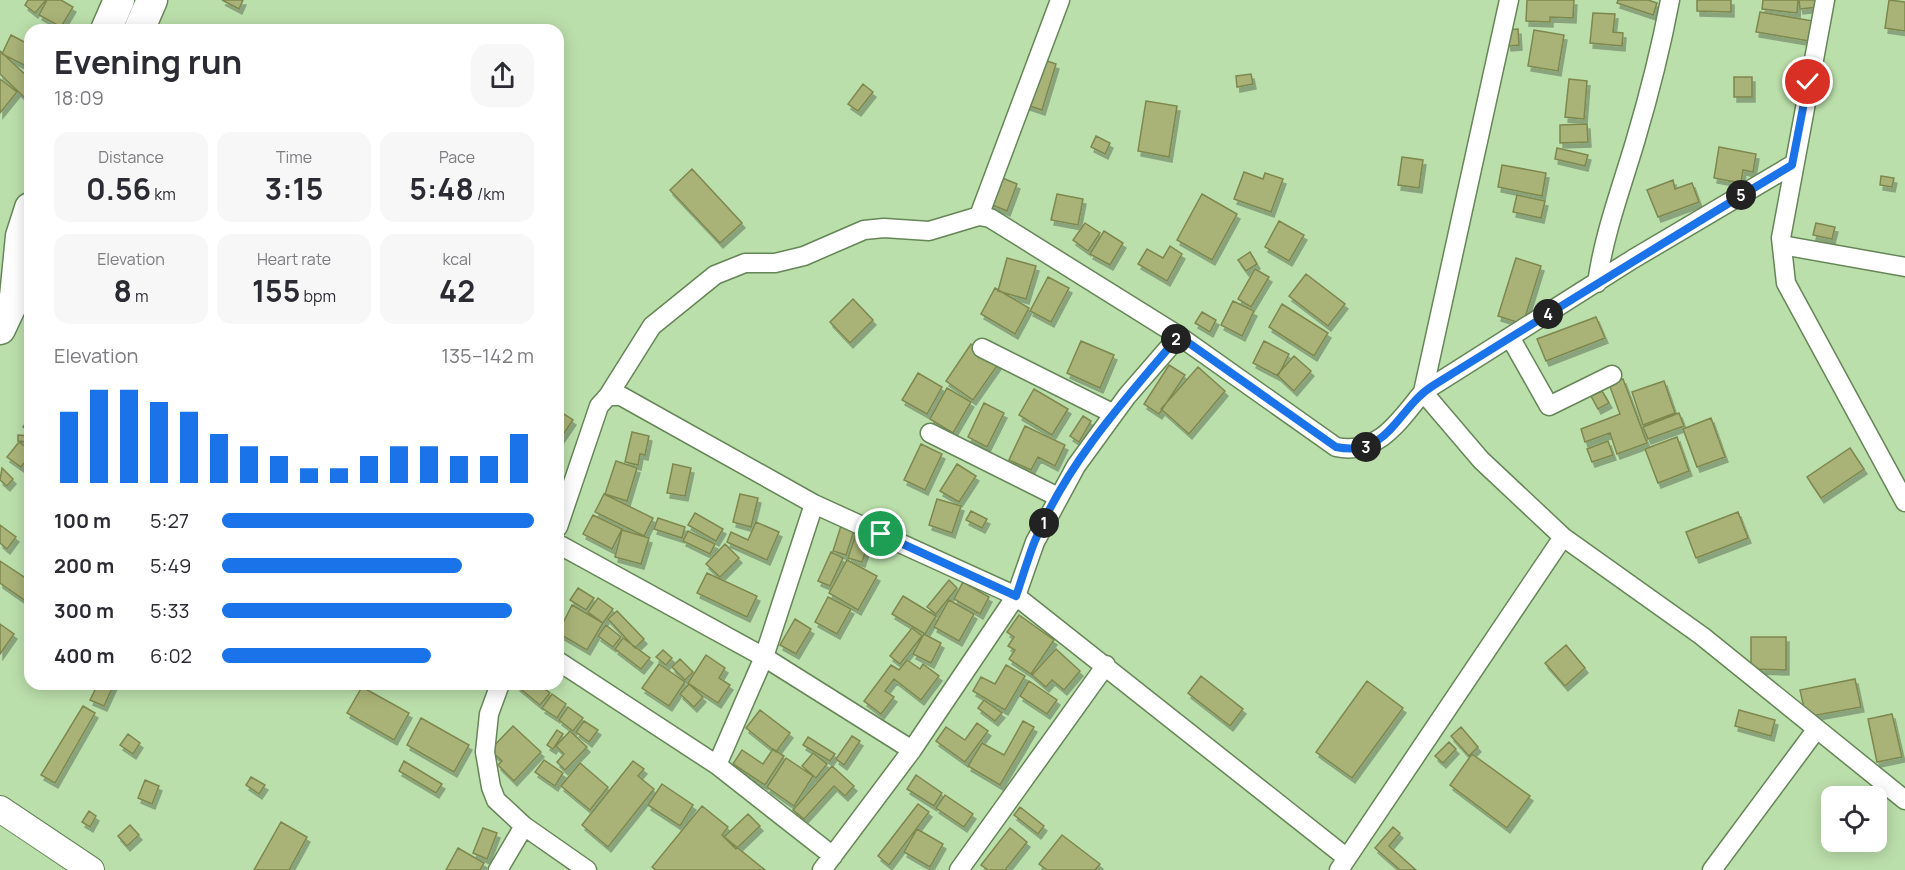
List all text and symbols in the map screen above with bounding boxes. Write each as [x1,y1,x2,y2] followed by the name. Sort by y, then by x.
[54,39,242,84] text: Evening run
[471,44,534,107] button: share
[1782,56,1833,107] pin
[1791,65,1824,98] icon: check
[54,84,104,111] text: 18:09
[98,146,164,168] text: Distance
[276,146,312,168] text: Time
[439,146,475,168] text: Pace
[86,168,151,209] text: 0.56
[265,168,323,209] text: 3:15
[409,168,474,209] text: 5:48
[1726,180,1756,210] pin: 5
[151,183,176,205] text: km
[474,183,505,205] text: /km
[1736,184,1746,206] text: 5
[97,248,165,270] text: Elevation
[257,248,331,270] text: Heart rate
[442,248,472,270] text: kcal
[113,270,132,311] text: 8
[252,270,300,311] text: 155
[439,270,475,311] text: 42
[132,285,149,307] text: m
[300,285,336,307] text: bpm
[1533,299,1563,329] pin: 4
[1543,303,1553,325] text: 4
[1161,324,1191,354] pin: 2
[1171,328,1181,350] text: 2
[54,342,138,369] text: Elevation
[441,342,534,369] text: 135–142 m
[1351,432,1381,462] pin: 3
[1361,436,1371,458] text: 3
[54,507,111,534] text: 100 m
[150,507,189,534] text: 5:27
[855,508,906,559] pin
[1029,508,1059,538] pin: 1
[1040,512,1048,534] text: 1
[864,517,897,550] icon: arrive
[54,552,114,579] text: 200 m
[150,552,192,579] text: 5:49
[54,597,114,624] text: 300 m
[150,597,190,624] text: 5:33
[54,642,114,669] text: 400 m
[150,642,192,669] text: 6:02
[1821,786,1887,852] map controls
[1821,786,1887,852] button: locate

